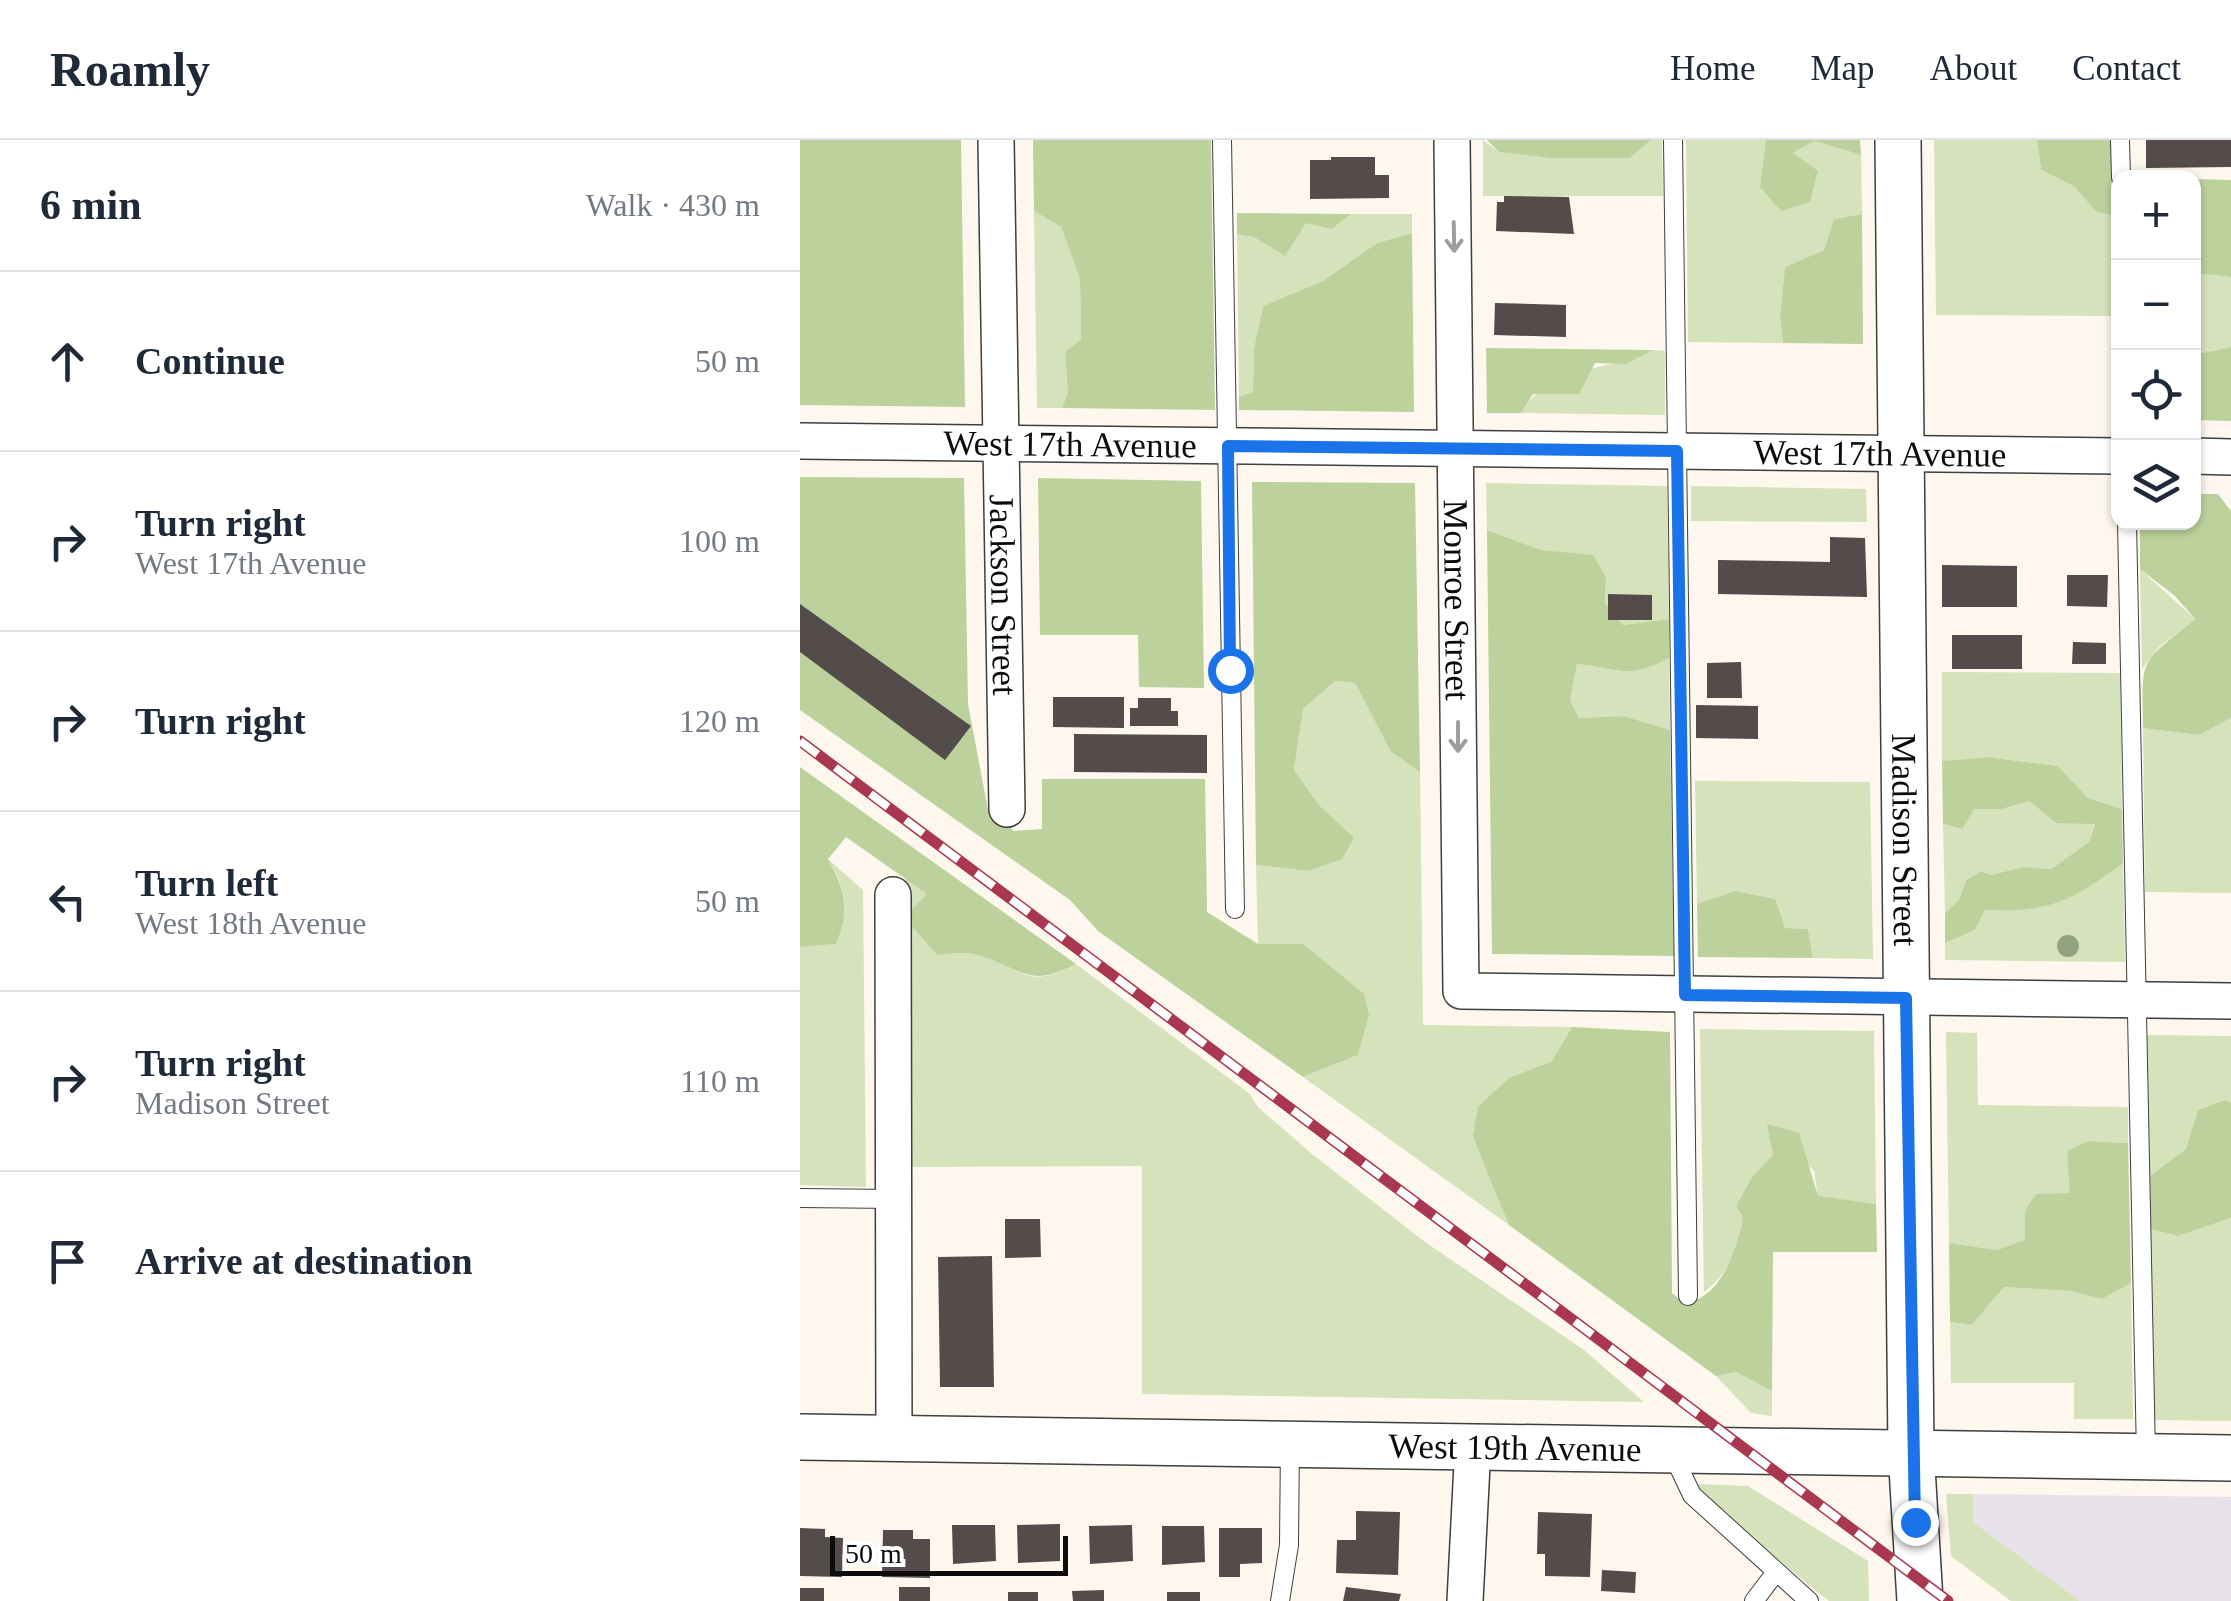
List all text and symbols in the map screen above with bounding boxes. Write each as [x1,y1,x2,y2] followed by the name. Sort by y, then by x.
[50,43,210,96] text: Roamly
[1670,49,1755,88] text: Home
[1810,49,1875,88] text: Map
[1930,49,2017,88] text: About
[2072,49,2181,88] text: Contact
[2111,170,2201,530] map controls
[2111,170,2201,260] button: +
[40,182,142,228] text: 6 min
[586,187,760,223] text: Walk · 430 m
[1444,221,1463,253] one-way arrow
[2111,260,2201,350] button: −
[40,334,95,389] icon: ahead
[135,340,285,382] text: Continue
[695,343,760,379] text: 50 m
[2111,350,2201,440] button: locate
[943,423,1197,465] street label: West 17th Avenue
[1753,432,2007,474] street label: West 17th Avenue
[2111,440,2201,530] button: layers
[982,494,1025,696] street label: Jackson Street
[1436,499,1477,701] street label: Monroe Street
[135,502,306,544] text: Turn right
[40,514,95,569] icon: right
[679,523,760,559] text: 100 m
[135,545,366,581] text: West 17th Avenue
[1208,648,1254,694] route start
[40,694,95,749] icon: right
[135,700,306,742] text: Turn right
[679,703,760,739] text: 120 m
[1448,720,1468,753] one-way arrow
[1884,733,1925,947] street label: Madison Street
[135,862,278,904] text: Turn left
[40,874,95,929] icon: left
[695,883,760,919] text: 50 m
[135,905,366,941] text: West 18th Avenue
[135,1042,306,1084] text: Turn right
[40,1054,95,1109] icon: right
[680,1063,760,1099] text: 110 m
[135,1085,330,1121] text: Madison Street
[40,1234,95,1289] icon: arrive
[135,1240,473,1282] text: Arrive at destination
[1388,1426,1642,1469] street label: West 19th Avenue
[1893,1500,1939,1546] route end
[830,1531,1068,1576] scale bar
[845,1538,902,1569] text: 50 m

